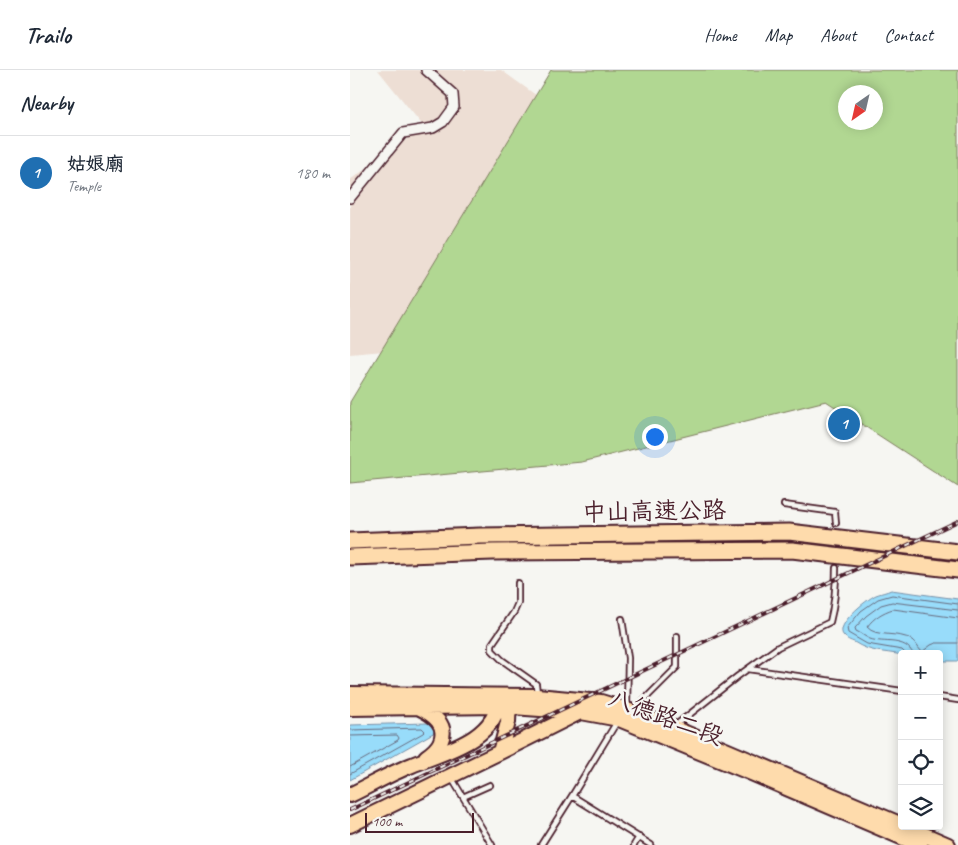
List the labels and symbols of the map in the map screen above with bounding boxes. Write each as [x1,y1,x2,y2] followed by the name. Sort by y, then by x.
[838,85,883,130] north arrow
[828,405,860,443] pin: 1
[642,424,668,450] your location
[582,495,726,527] street label: 中山高速公路
[604,682,728,752] street label: 八德路二段
[365,810,474,833] scale bar

